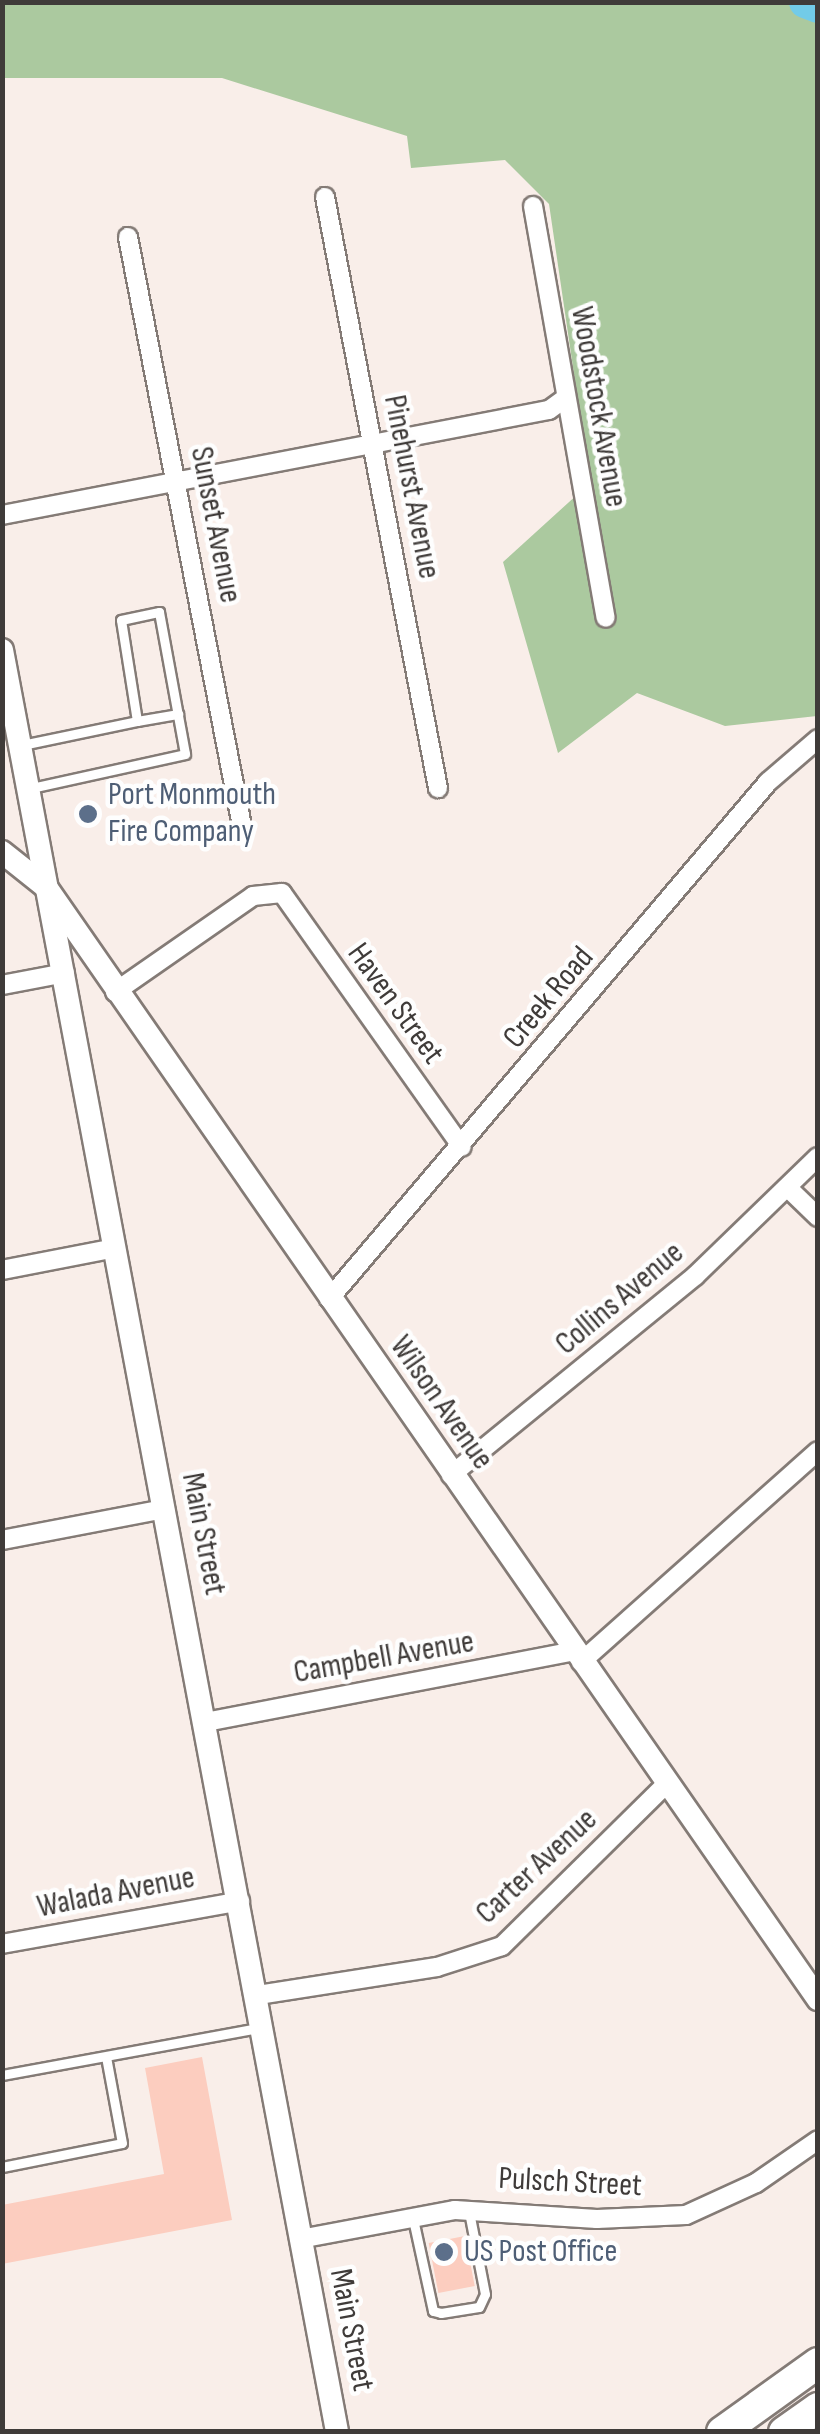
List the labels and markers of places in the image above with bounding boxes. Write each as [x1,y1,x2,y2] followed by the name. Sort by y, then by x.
[108,777,276,852] place label: Port Monmouth Fire Company
[77,803,99,825] marker: Port Monmouth Fire Company
[464,2233,617,2271] place label: US Post Office
[433,2241,455,2263] marker: US Post Office

